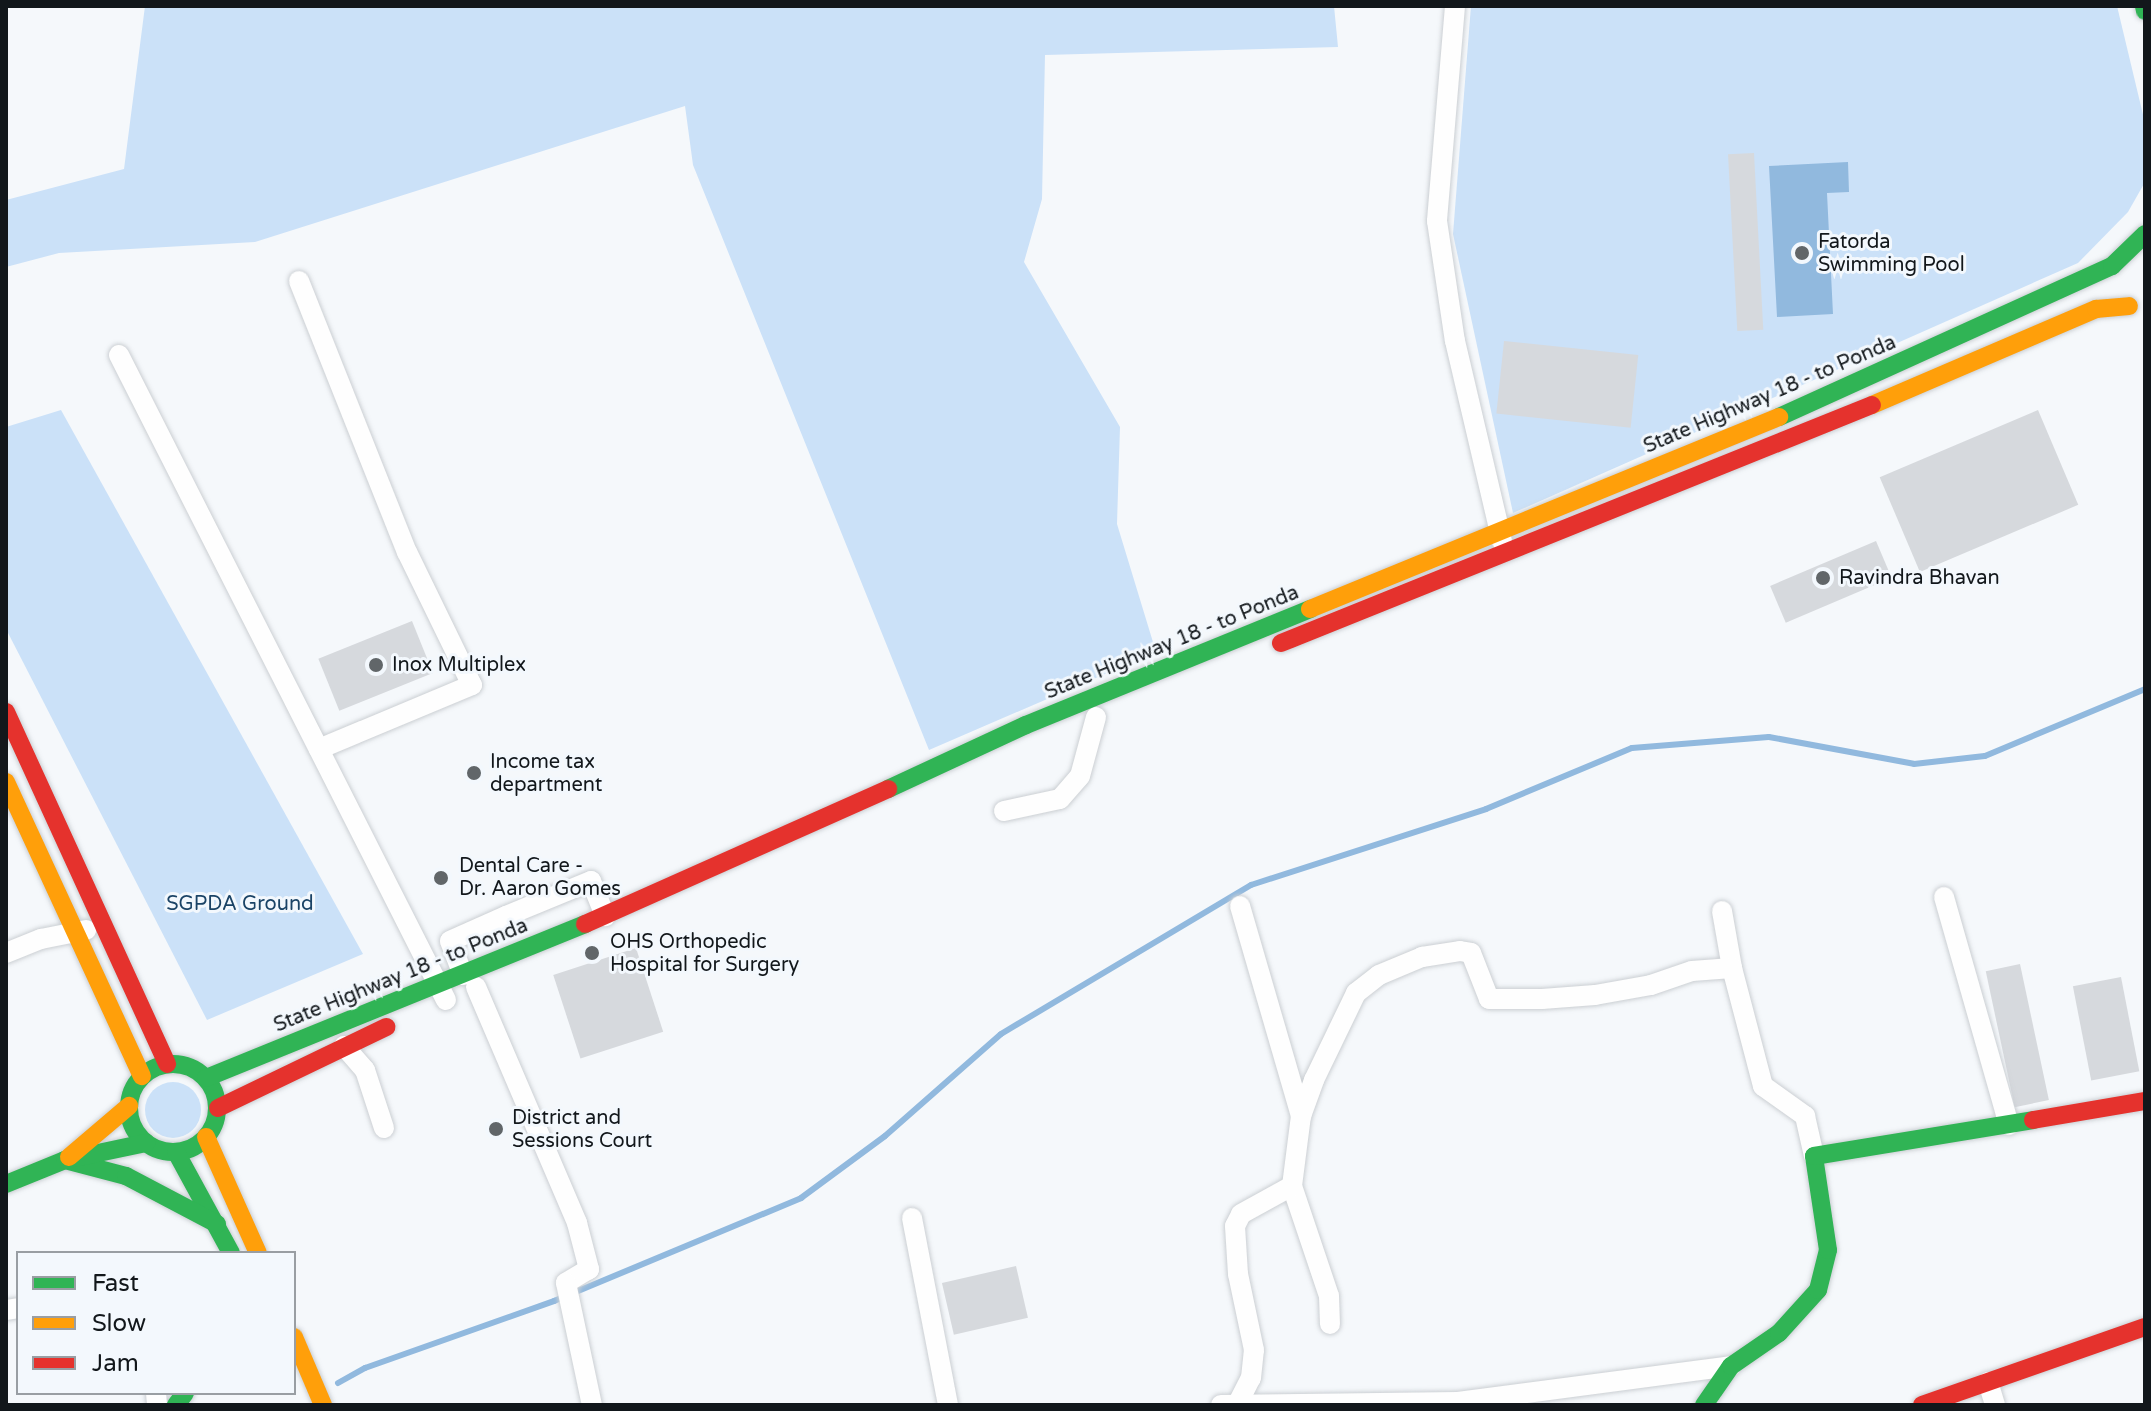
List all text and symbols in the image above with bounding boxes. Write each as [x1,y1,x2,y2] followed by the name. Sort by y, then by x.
[1818,230,1965,277] place label: Fatorda Swimming Pool
[1793,244,1811,262] marker: Fatorda Swimming Pool
[1640,331,1900,459] street label: State Highway 18 - to Ponda
[1839,566,2000,590] place label: Ravindra Bhavan
[1814,569,1832,587] marker: Ravindra Bhavan
[1042,581,1302,705] street label: State Highway 18 - to Ponda
[392,653,526,677] place label: Inox Multiplex
[367,656,385,674] marker: Inox Multiplex
[490,750,602,797] place label: Income tax department
[465,764,483,782] marker: Income tax department
[459,854,621,901] place label: Dental Care - Dr. Aaron Gomes
[430,867,452,889] marker: Dental Care - Dr. Aaron Gomes
[166,892,314,916] park label: SGPDA Ground
[271,914,531,1038] street label: State Highway 18 - to Ponda
[610,930,799,977] place label: OHS Orthopedic Hospital for Surgery
[581,942,603,964] marker: OHS Orthopedic Hospital for Surgery
[512,1106,652,1153] place label: District and Sessions Court
[487,1120,505,1138] marker: District and Sessions Court
[16,1251,296,1395] legend
[92,1269,139,1298] text: Fast
[92,1309,146,1338] text: Slow
[92,1349,139,1378] text: Jam

